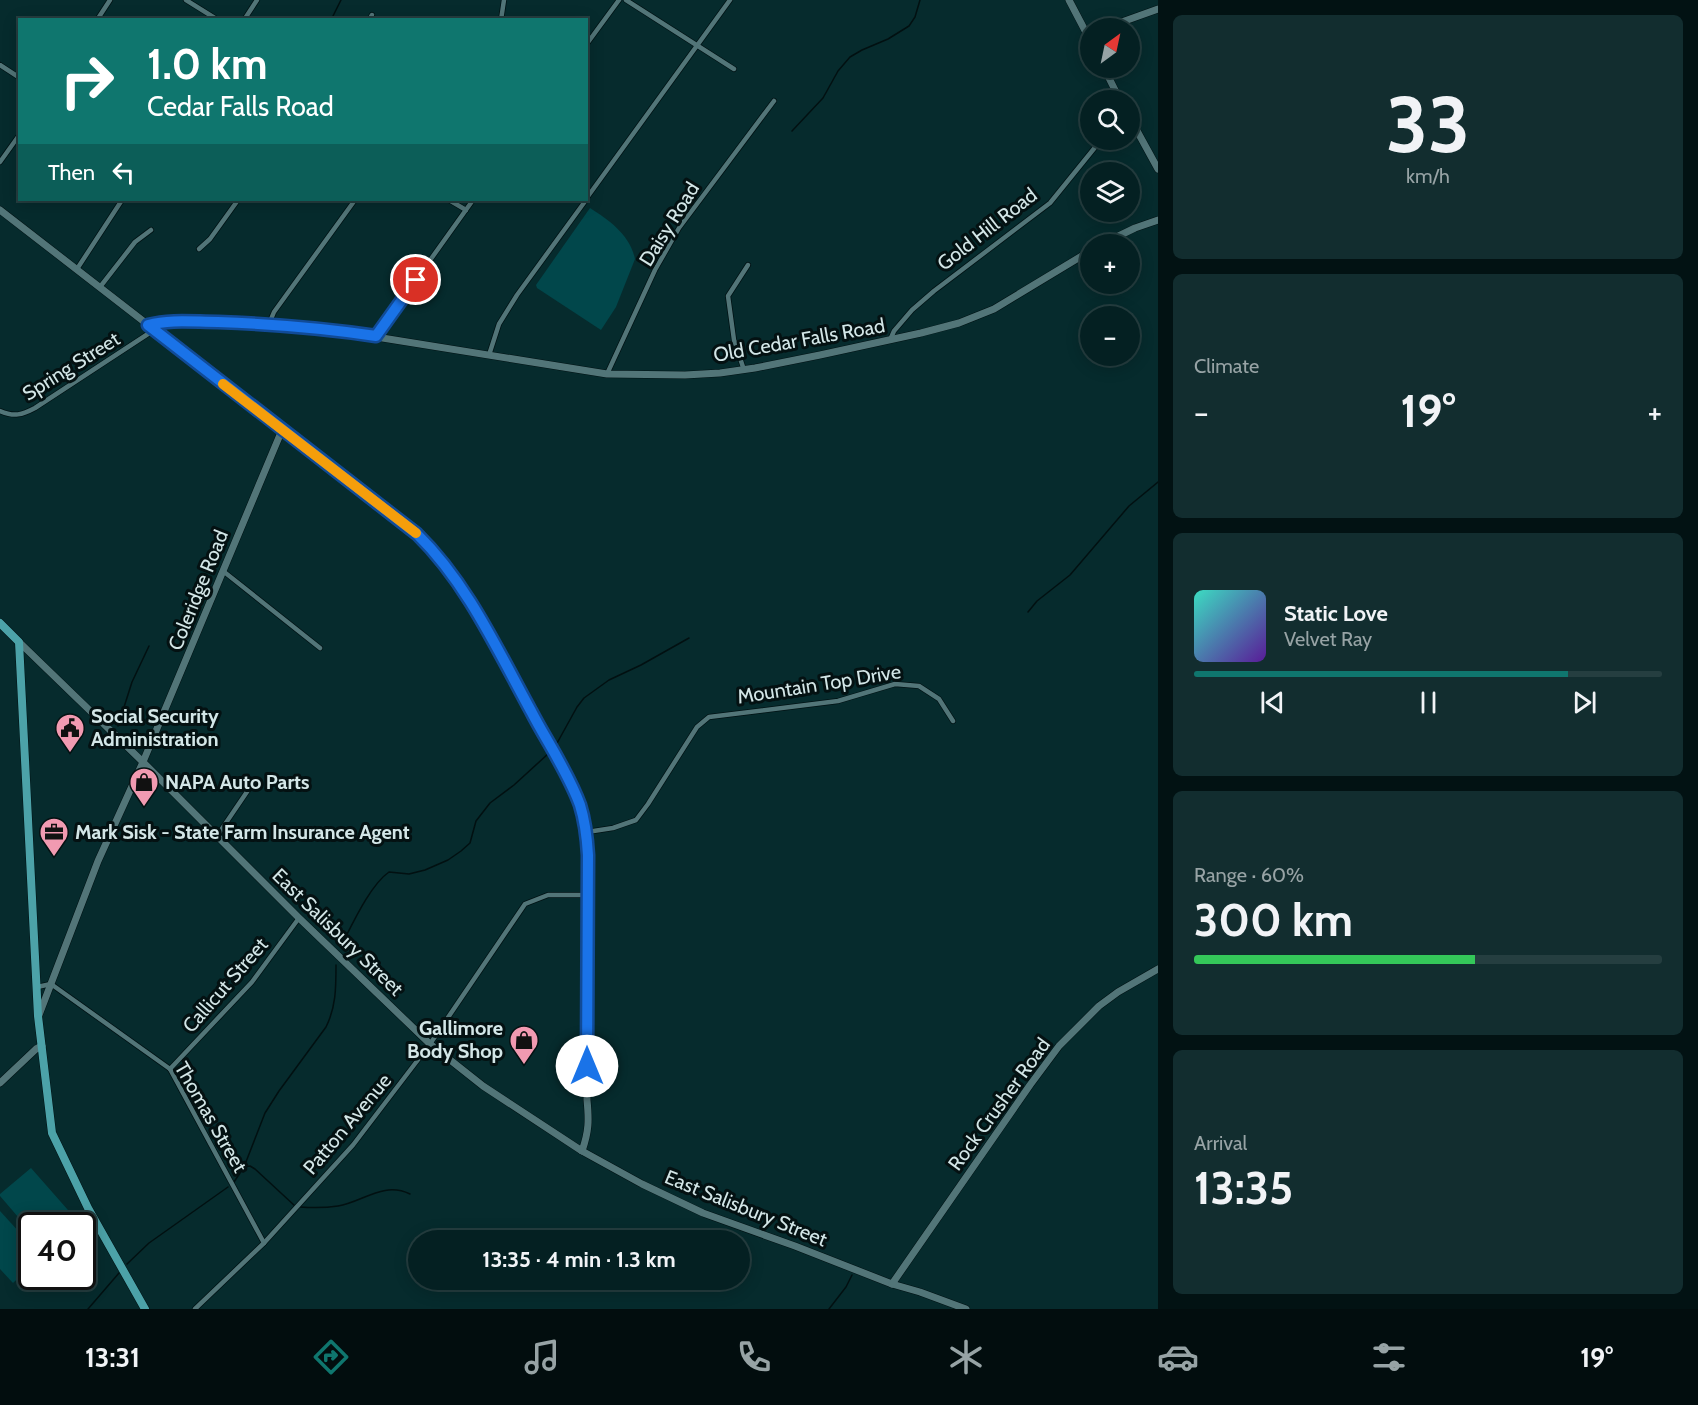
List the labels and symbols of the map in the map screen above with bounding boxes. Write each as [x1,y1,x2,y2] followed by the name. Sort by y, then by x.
[1080,18,1140,78] north arrow
[634,178,704,270] street label: Daisy Road
[932,183,1042,275] street label: Gold Hill Road
[390,254,441,305] pin
[711,313,887,367] street label: Old Cedar Falls Road
[18,326,124,405] street label: Spring Street
[163,526,233,654] street label: Coleridge Road
[735,659,903,709] street label: Mountain Top Drive
[91,704,219,751] place label: Social Security Administration
[54,712,86,754] public building icon: Social Security Administration
[128,766,160,808] shop icon: NAPA Auto Parts
[165,770,309,794] place label: NAPA Auto Parts
[38,816,70,858] office icon: Mark Sisk - State Farm Insurance Agent
[75,820,410,844] place label: Mark Sisk - State Farm Insurance Agent
[268,863,409,1001] street label: East Salisbury Street
[177,932,273,1037] street label: Callicut Street
[407,1016,503,1063] place label: Gallimore Body Shop
[508,1024,540,1066] shop icon: Gallimore Body Shop
[943,1033,1055,1175] street label: Rock Crusher Road
[555,1034,619,1098] position arrow
[170,1057,252,1177] street label: Thomas Street
[298,1069,396,1179] street label: Patton Avenue
[661,1165,831,1252] street label: East Salisbury Street
[18,1212,96,1290] speed limit sign: 40

